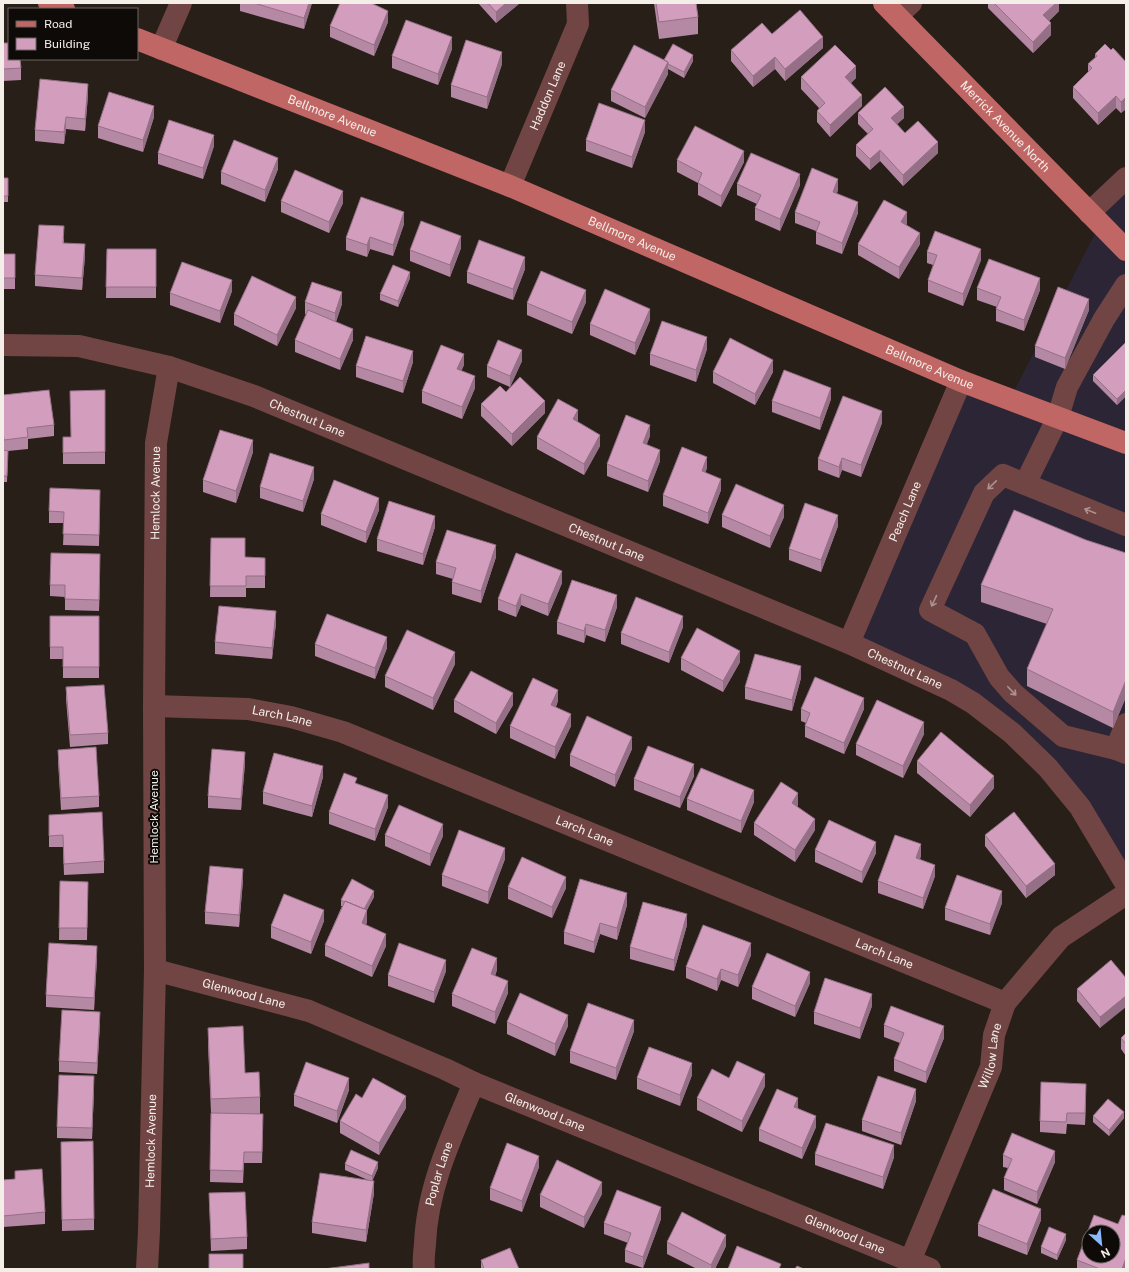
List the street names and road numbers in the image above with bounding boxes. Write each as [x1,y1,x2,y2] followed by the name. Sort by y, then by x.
[527,59,569,132] street label: Haddon Lane
[957,78,1053,175] street label: Merrick Avenue North
[286,92,379,140] street label: Bellmore Avenue
[586,214,679,264] street label: Bellmore Avenue
[883,342,976,392] street label: Bellmore Avenue
[267,396,348,440] street label: Chestnut Lane
[148,446,163,540] street label: Hemlock Avenue
[886,479,924,544] street label: Peach Lane
[566,520,647,564] street label: Chestnut Lane
[865,645,945,692] street label: Chestnut Lane
[251,703,314,730] street label: Larch Lane
[147,770,161,864] street label: Hemlock Avenue
[554,813,616,849] street label: Larch Lane
[853,936,916,972] street label: Larch Lane
[201,976,287,1012] street label: Glenwood Lane
[976,1021,1005,1091] street label: Willow Lane
[503,1089,587,1135] street label: Glenwood Lane
[143,1094,159,1188] street label: Hemlock Avenue
[423,1140,456,1207] street label: Poplar Lane
[803,1212,887,1257] street label: Glenwood Lane

